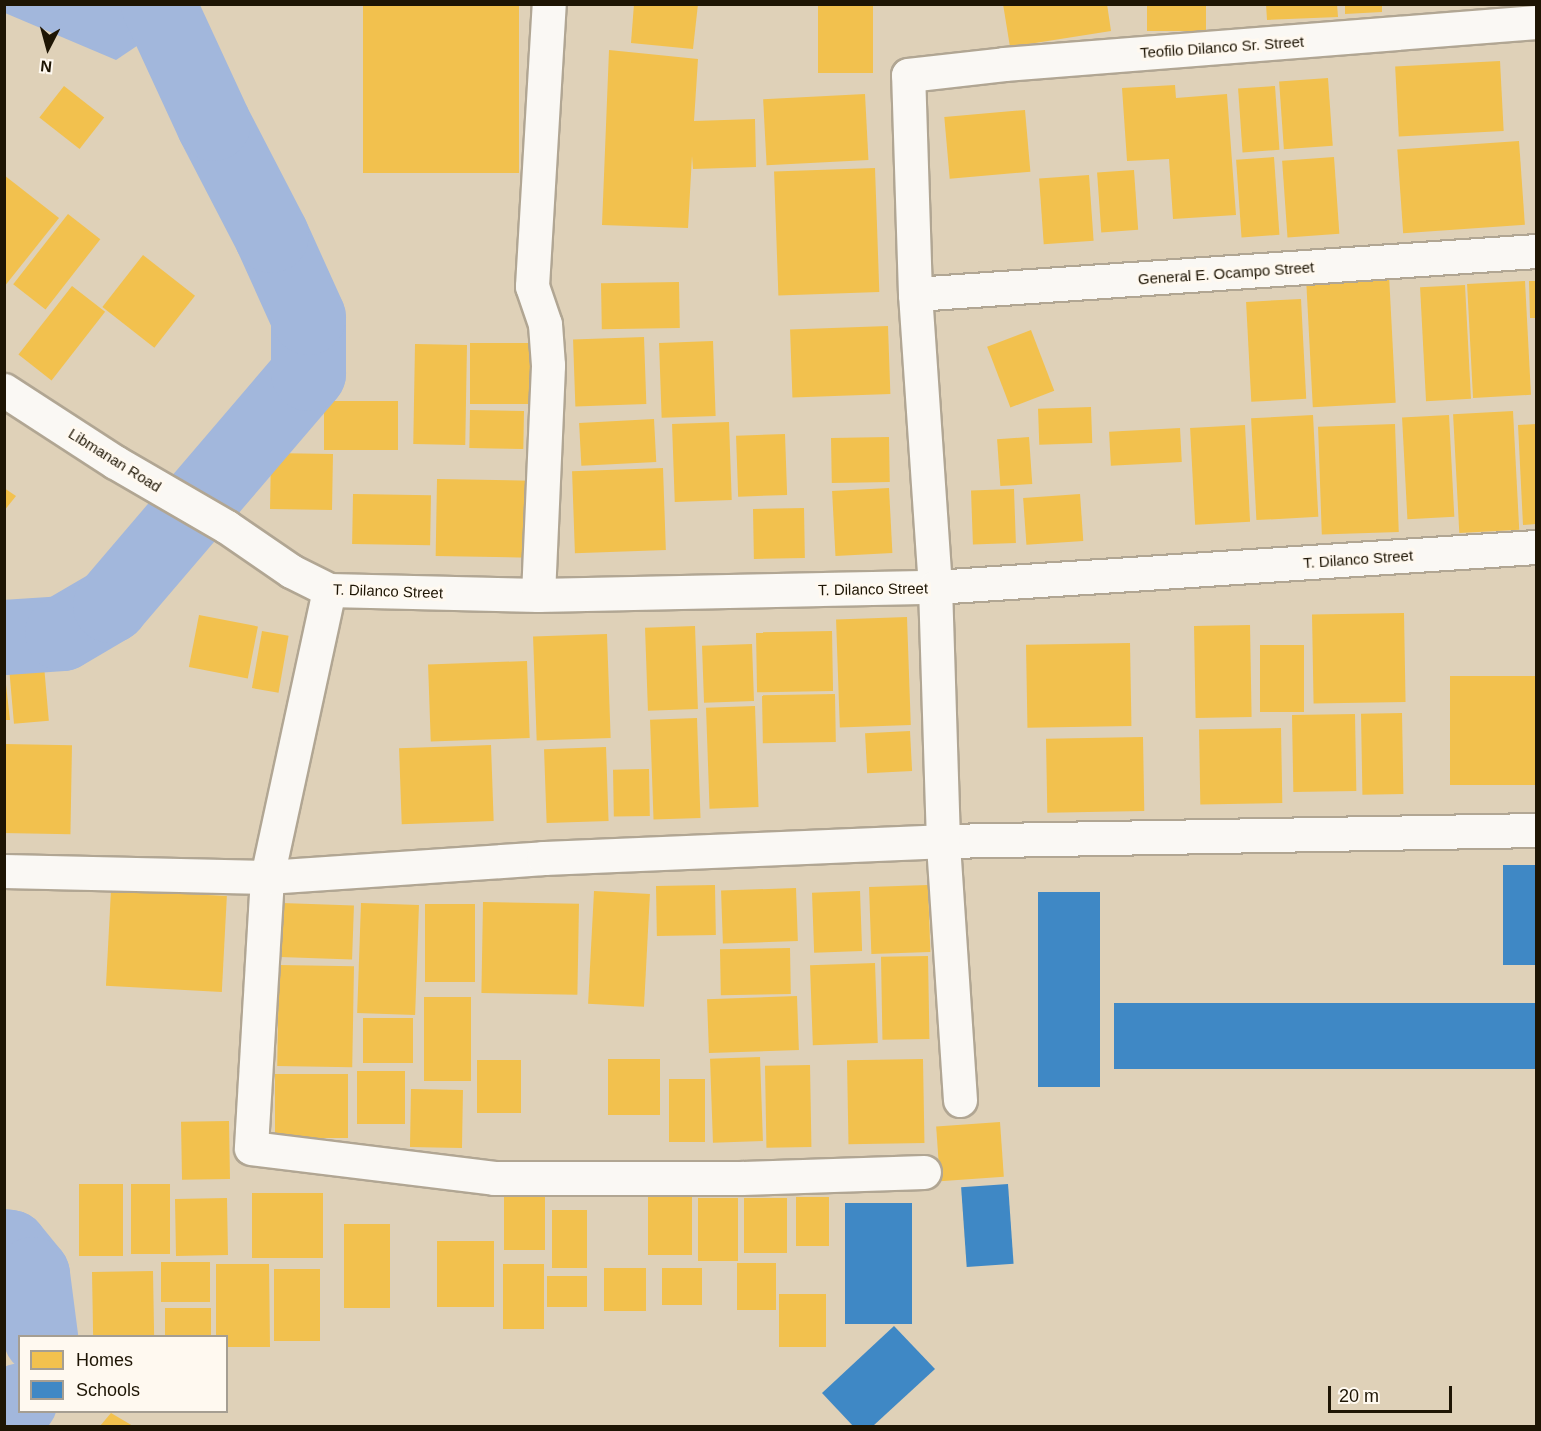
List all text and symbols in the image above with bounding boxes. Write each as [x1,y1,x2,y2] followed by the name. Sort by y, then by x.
[18,18,78,78] north arrow
[1139,32,1305,62] street label: Teofilo Dilanco Sr. Street
[39,57,53,75] text: N
[1137,258,1315,288] street label: General E. Ocampo Street
[65,424,165,496] street label: Libmanan Road
[1302,546,1414,572] street label: T. Dilanco Street
[818,579,928,599] street label: T. Dilanco Street
[333,580,443,602] street label: T. Dilanco Street
[18,1335,228,1413] legend
[76,1350,133,1370] text: Homes
[1331,1374,1456,1412] scale bar
[76,1380,140,1400] text: Schools
[1339,1386,1379,1406] text: 20 m

